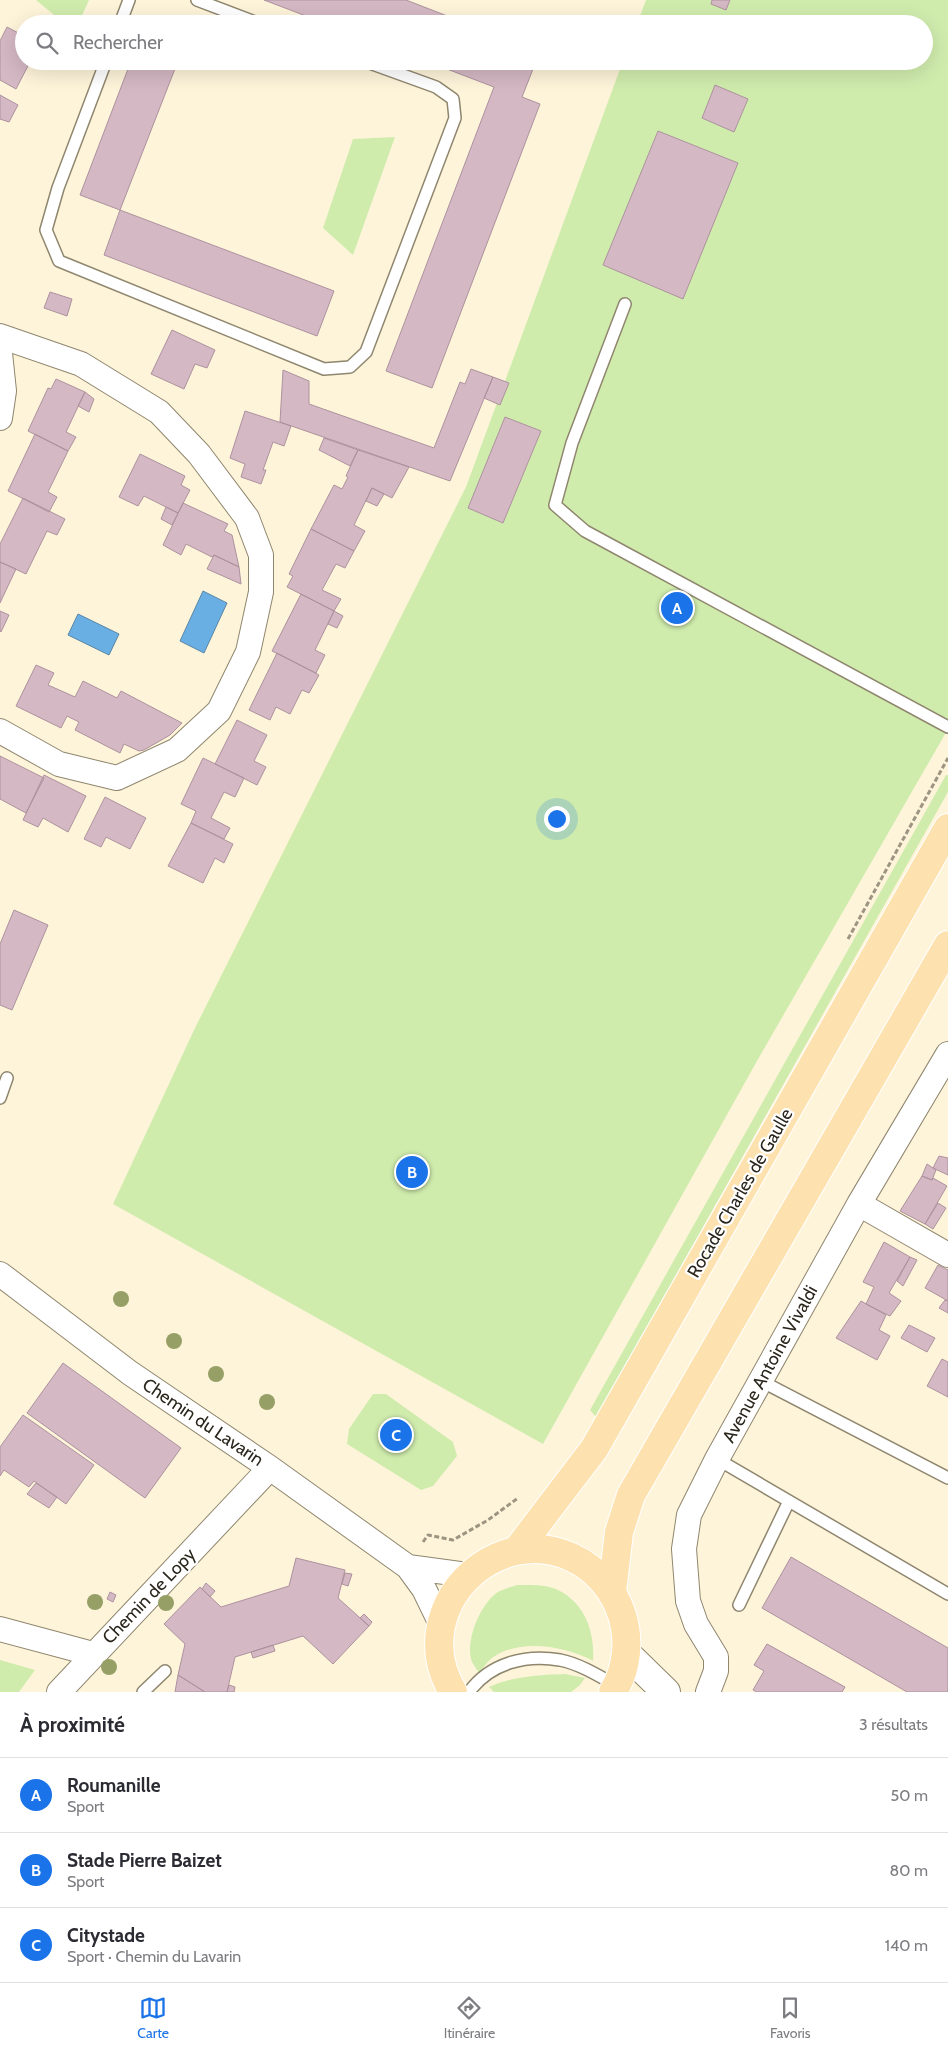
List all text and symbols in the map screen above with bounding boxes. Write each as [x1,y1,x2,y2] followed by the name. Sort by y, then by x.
[15,15,933,70] search box
[33,29,61,57] icon: search
[73,31,163,54] text: Rechercher
[661,589,693,627] pin: A
[544,806,570,832] your location
[683,1105,797,1281] street label: Rocade Charles de Gaulle
[396,1153,428,1191] pin: B
[718,1282,822,1446] street label: Avenue Antoine Vivaldi
[138,1373,268,1471] street label: Chemin du Lavarin
[380,1416,412,1454] pin: C
[98,1544,200,1648] street label: Chemin de Lopy
[20,1712,125,1737] text: À proximité
[859,1715,928,1734] text: 3 résultats
[67,1774,161,1797] text: Roumanille
[31,1786,41,1805] text: A
[891,1786,928,1805] text: 50 m
[67,1797,104,1816] text: Sport
[67,1849,222,1872] text: Stade Pierre Baizet
[31,1861,41,1880] text: B
[890,1861,928,1880] text: 80 m
[67,1872,104,1891] text: Sport
[67,1924,145,1947] text: Citystade
[31,1936,41,1955] text: C
[885,1936,928,1955] text: 140 m
[67,1947,241,1966] text: Sport · Chemin du Lavarin
[137,1994,169,2042] tab: Carte
[444,1994,495,2042] tab: Itinéraire
[770,1994,811,2042] tab: Favoris

